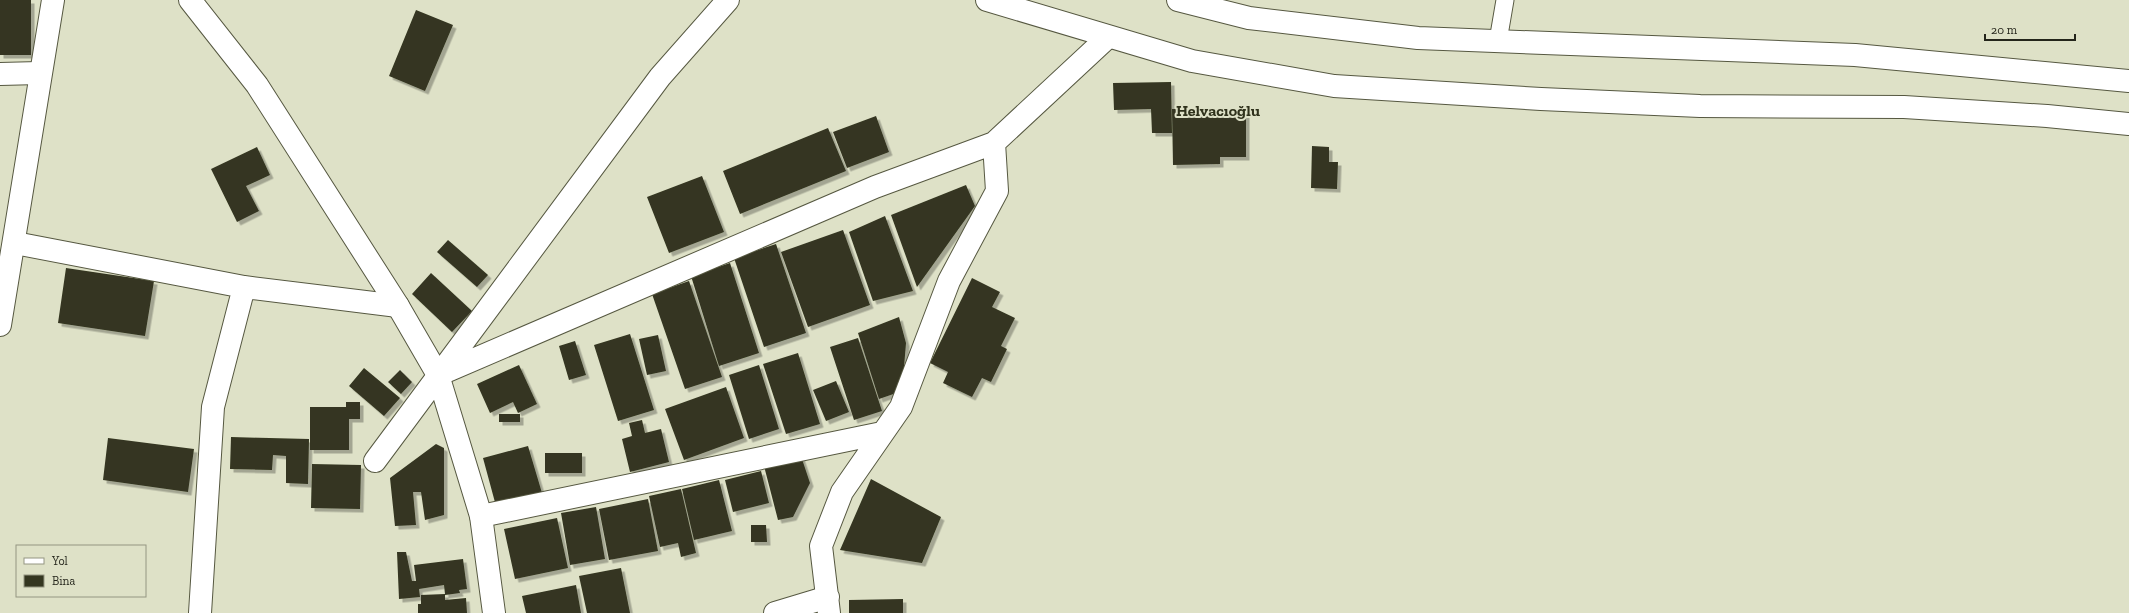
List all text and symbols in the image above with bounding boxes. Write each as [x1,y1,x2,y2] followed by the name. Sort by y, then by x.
[1985,16,2075,42] scale bar
[1991,23,2018,37] text: 20 m
[1176,101,1261,120] district label: Helvacıoğlu
[16,545,146,597] legend
[51,554,68,568] text: Yol
[52,574,75,588] text: Bina

